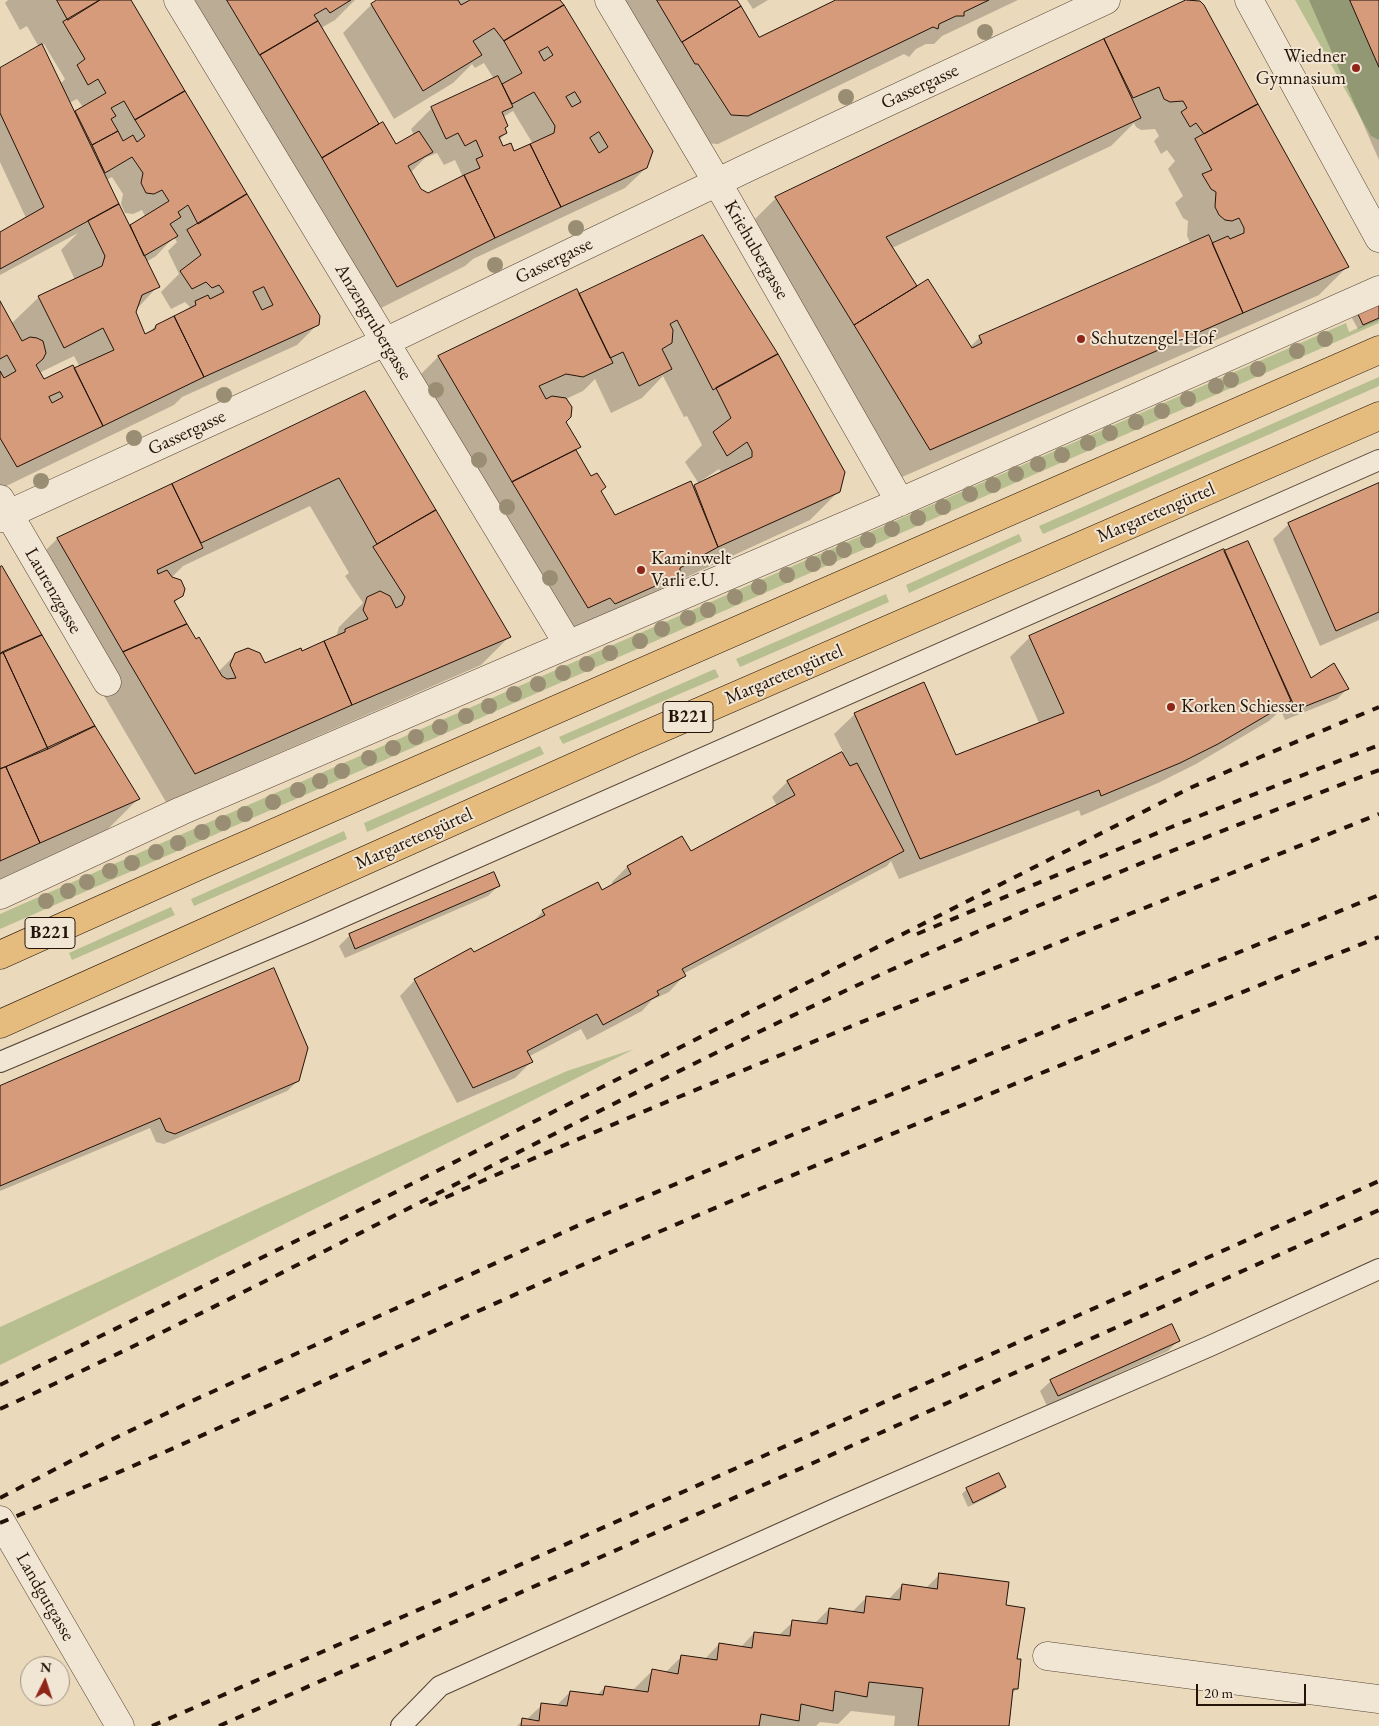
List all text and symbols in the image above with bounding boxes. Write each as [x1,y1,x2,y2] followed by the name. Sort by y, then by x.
[1256,46,1346,90] place label: Wiedner Gymnasium
[878,59,962,115] street label: Gassergasse
[1350,62,1362,74] marker: Wiedner Gymnasium
[719,197,793,303] street label: Kriehubergasse
[512,233,596,289] street label: Gassergasse
[329,260,417,384] street label: Anzengrubergasse
[1091,328,1214,350] place label: Schutzengel-Hof
[1075,333,1087,345] marker: Schutzengel-Hof
[145,405,229,461] street label: Gassergasse
[1093,478,1219,548] street label: Margaretengürtel
[19,544,87,638] street label: Laurenzgasse
[651,548,731,592] place label: Kaminwelt Varli e.U.
[635,564,647,576] marker: Kaminwelt Varli e.U.
[721,640,847,710] street label: Margaretengürtel
[1181,696,1304,718] place label: Korken Schiesser
[1165,701,1177,713] marker: Korken Schiesser
[663,702,713,732] road number: B221
[352,803,476,875] street label: Margaretengürtel
[25,918,75,948] road number: B221
[11,1549,79,1645] street label: Landgutgasse
[20,1656,70,1706] north arrow
[40,1658,52,1676] text: N
[1199,1674,1309,1706] scale bar
[1204,1683,1233,1702] text: 20 m

